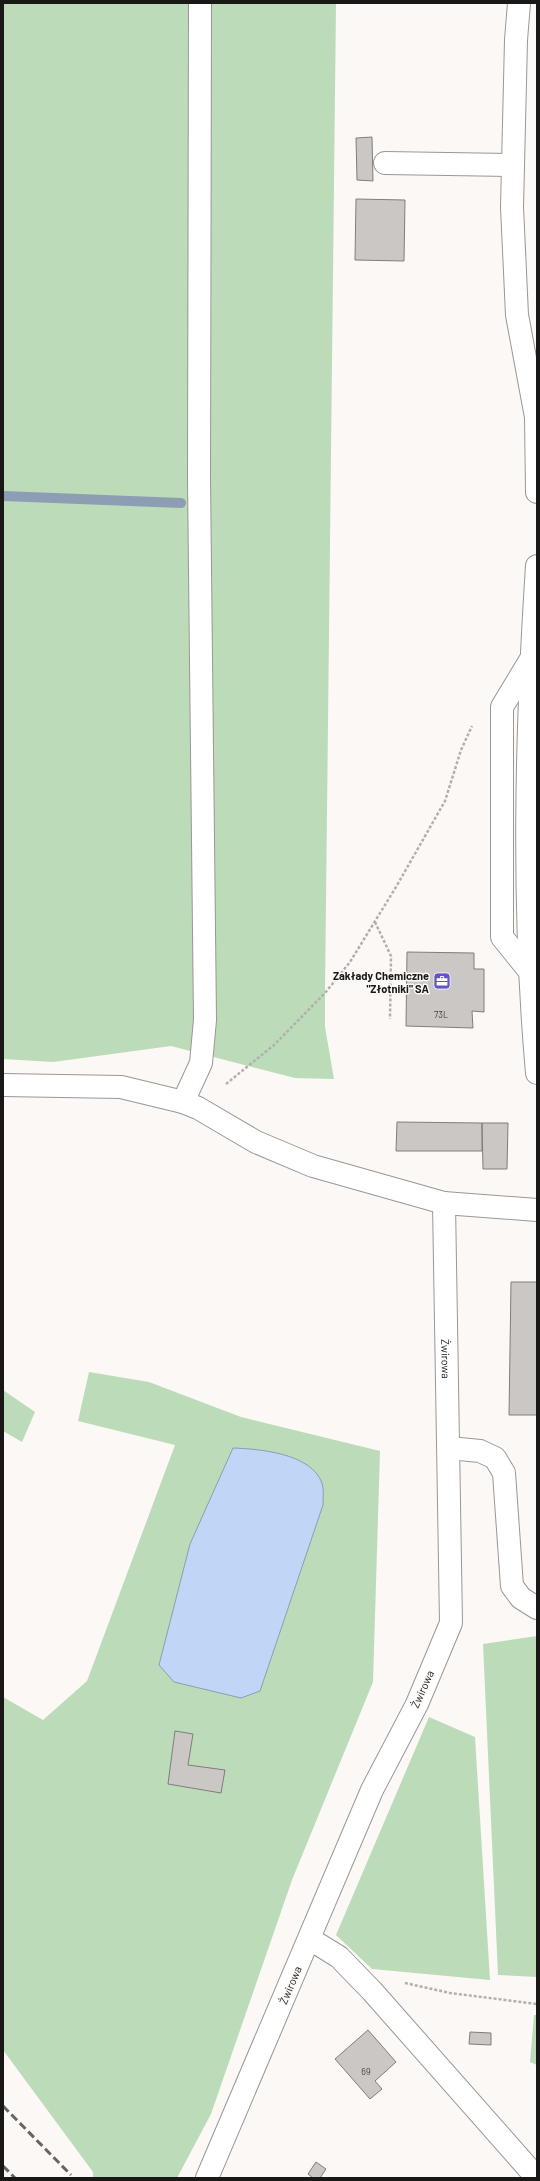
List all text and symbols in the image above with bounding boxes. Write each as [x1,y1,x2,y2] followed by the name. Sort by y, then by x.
[333,969,430,995] place label: Zakłady Chemiczne "Złotniki" SA
[432,971,452,991] office icon: Zakłady Chemiczne "Złotniki" SA
[434,1009,448,1020] house number: 73L
[440,1339,454,1379] street label: Żwirowa
[407,1668,436,1710] street label: Żwirowa
[275,1964,304,2006] street label: Żwirowa
[361,2066,371,2077] house number: 69

